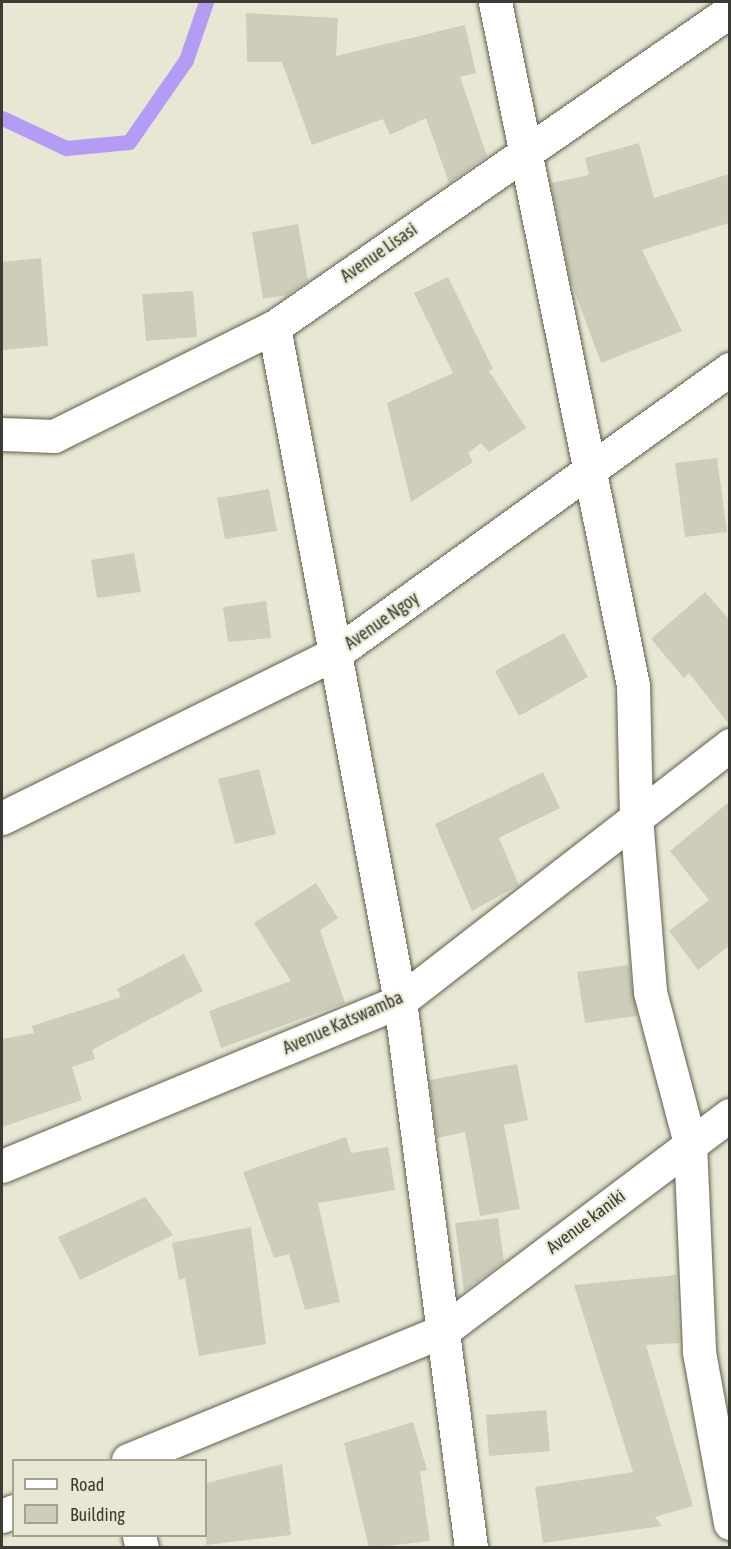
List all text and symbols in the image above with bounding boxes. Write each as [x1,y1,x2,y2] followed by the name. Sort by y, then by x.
[337,219,421,287] street label: Avenue Lisasi
[341,587,423,655] street label: Avenue Ngoy
[279,987,407,1059] street label: Avenue Katswamba
[542,1185,630,1259] street label: Avenue kaniki
[12,1459,207,1537] legend
[70,1474,104,1495] text: Road
[70,1504,125,1525] text: Building

